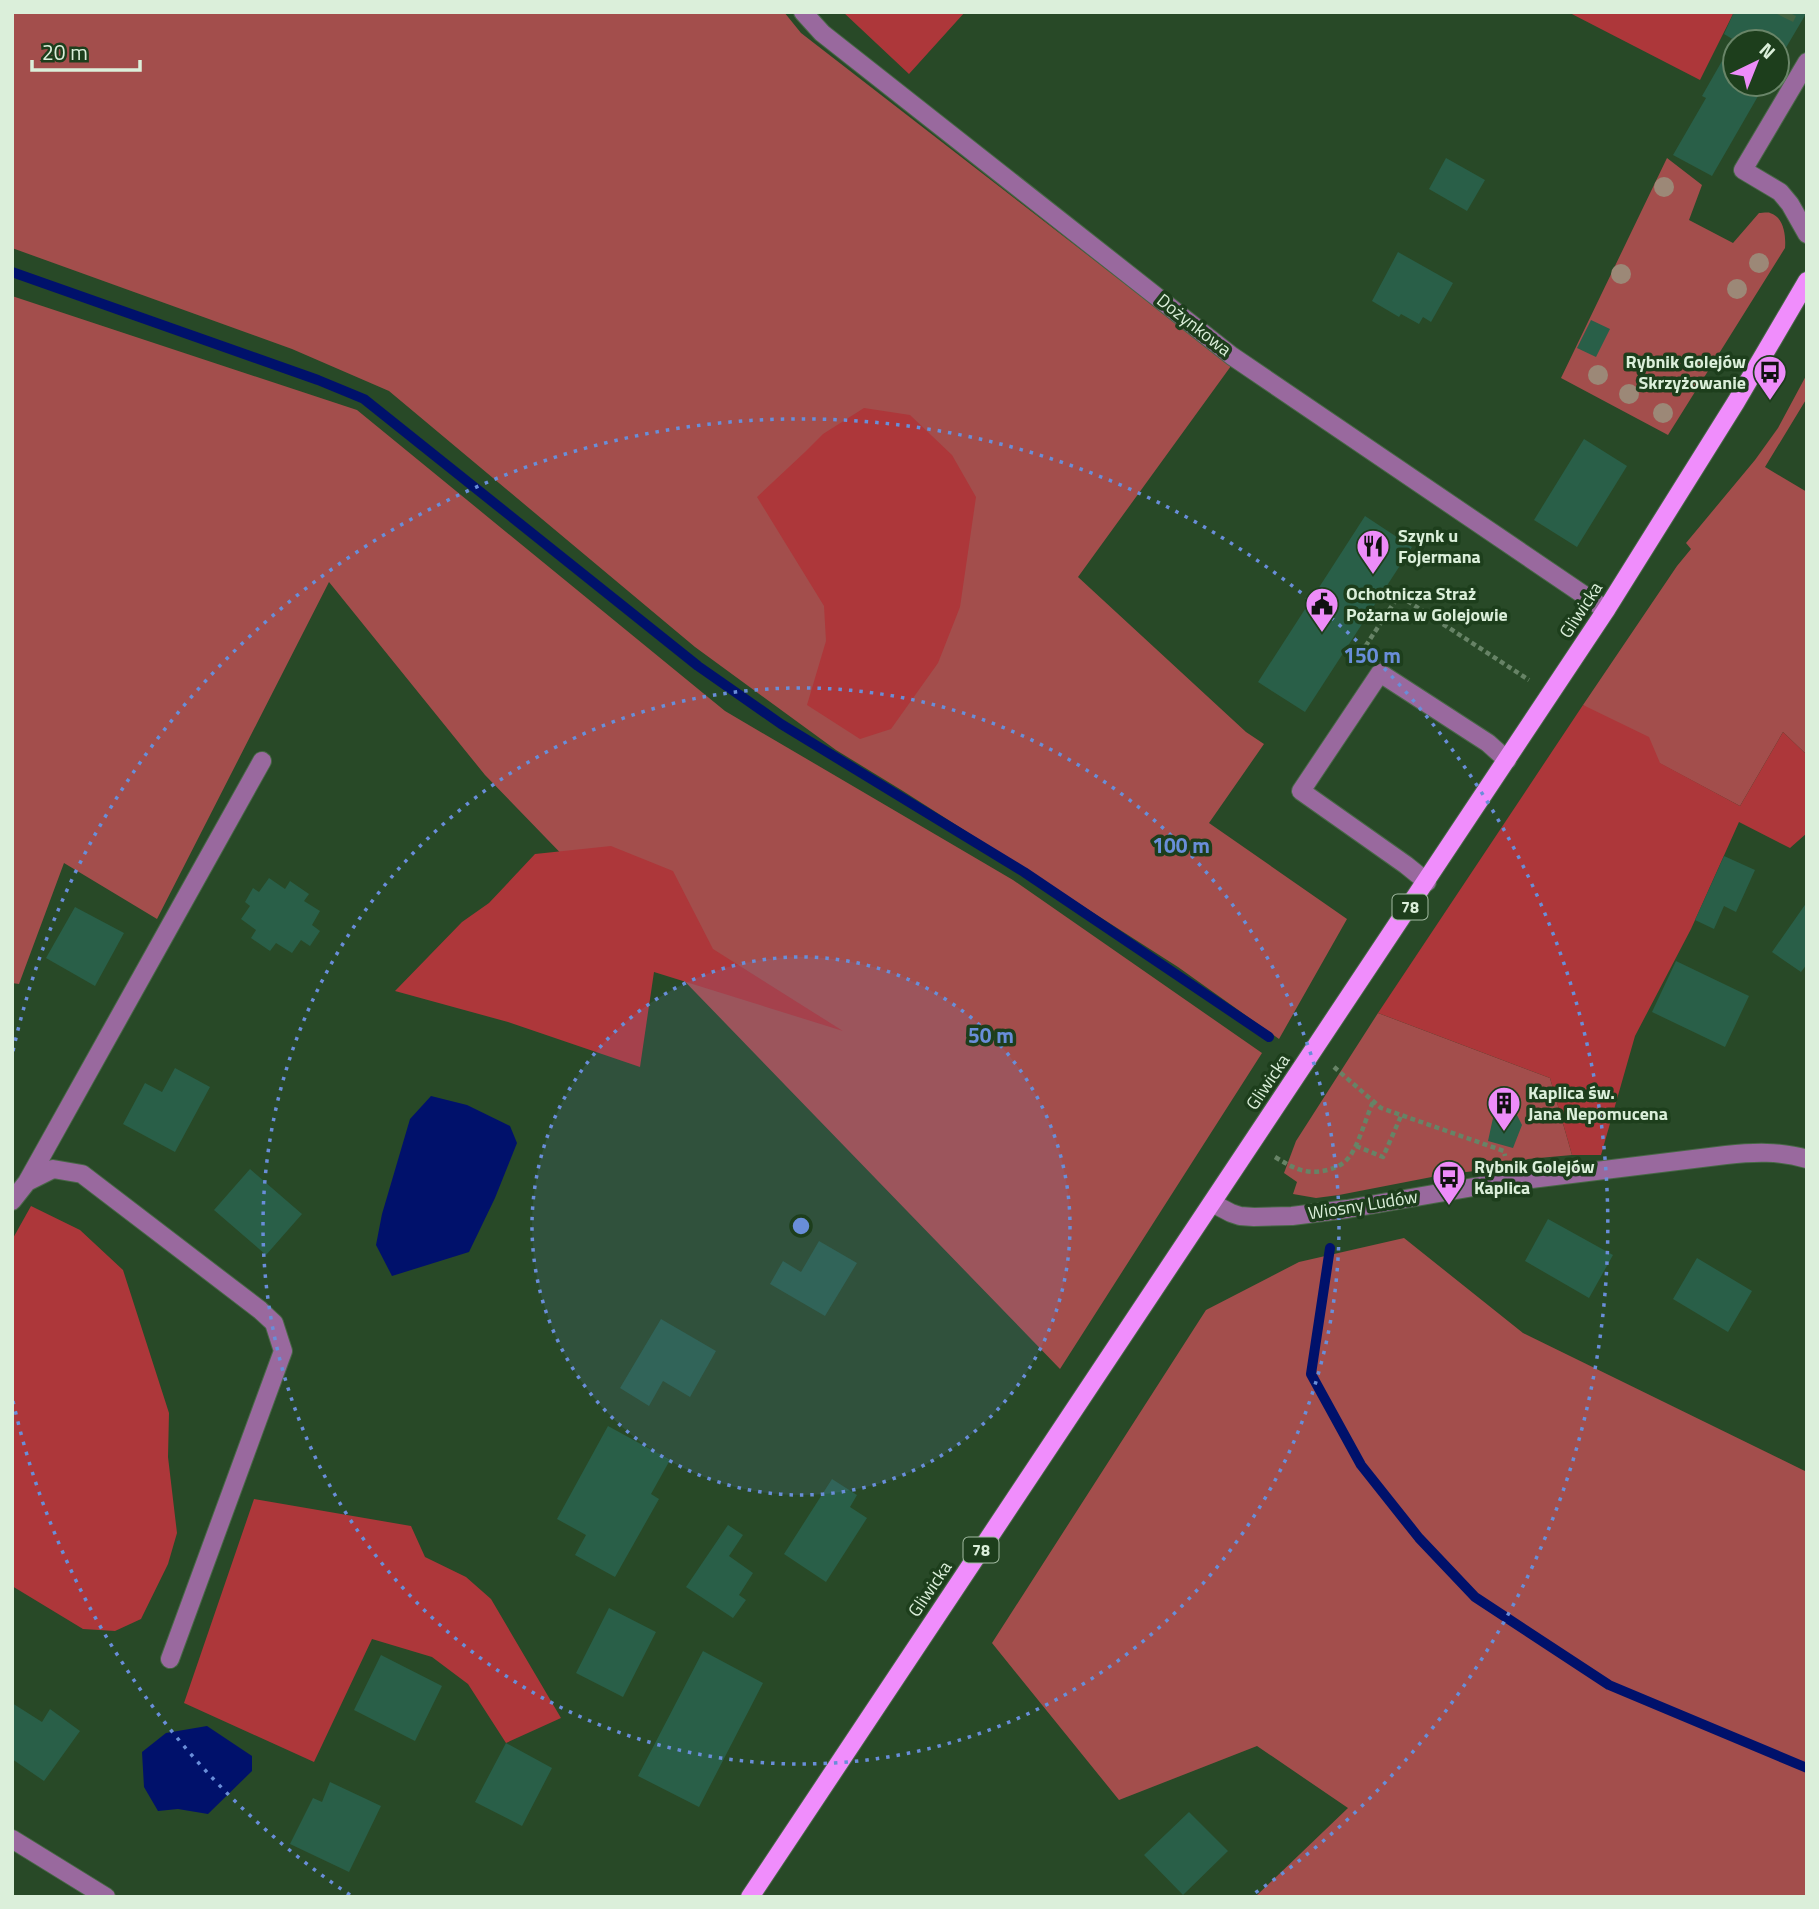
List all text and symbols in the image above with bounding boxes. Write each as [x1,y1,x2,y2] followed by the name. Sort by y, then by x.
[32,28,140,72] scale bar
[1721,28,1791,98] north arrow
[1753,35,1783,65] text: N
[42,36,88,68] text: 20 m
[1151,287,1237,362] street label: Dożynkowa
[1625,348,1746,396] place label: Rybnik Golejów Skrzyżowanie
[1751,353,1789,402] bus stop icon: Rybnik Golejów Skrzyżowanie
[1398,522,1481,570] place label: Szynk u Fojermana
[1354,527,1392,576] restaurant icon: Szynk u Fojermana
[1552,576,1609,643] street label: Gliwicka
[1346,580,1508,628] place label: Ochotnicza Straż Pożarna w Golejowie
[1303,585,1341,634] public building icon: Ochotnicza Straż Pożarna w Golejowie
[1343,639,1401,671] text: 150 m
[1152,829,1210,861] text: 100 m
[1392,894,1428,920] road number: 78
[968,1019,1014,1051] text: 50 m
[1239,1048,1296,1115] street label: Gliwicka
[1528,1079,1668,1127] place label: Kaplica św. Jana Nepomucena
[1485,1084,1523,1133] building icon: Kaplica św. Jana Nepomucena
[1474,1153,1595,1201] place label: Rybnik Golejów Kaplica
[1430,1158,1468,1207] bus stop icon: Rybnik Golejów Kaplica
[1306,1182,1420,1227] street label: Wiosny Ludów
[789,1214,813,1238] centre of rings
[964,1538,998,1562] road number: 78
[901,1555,958,1622] street label: Gliwicka

